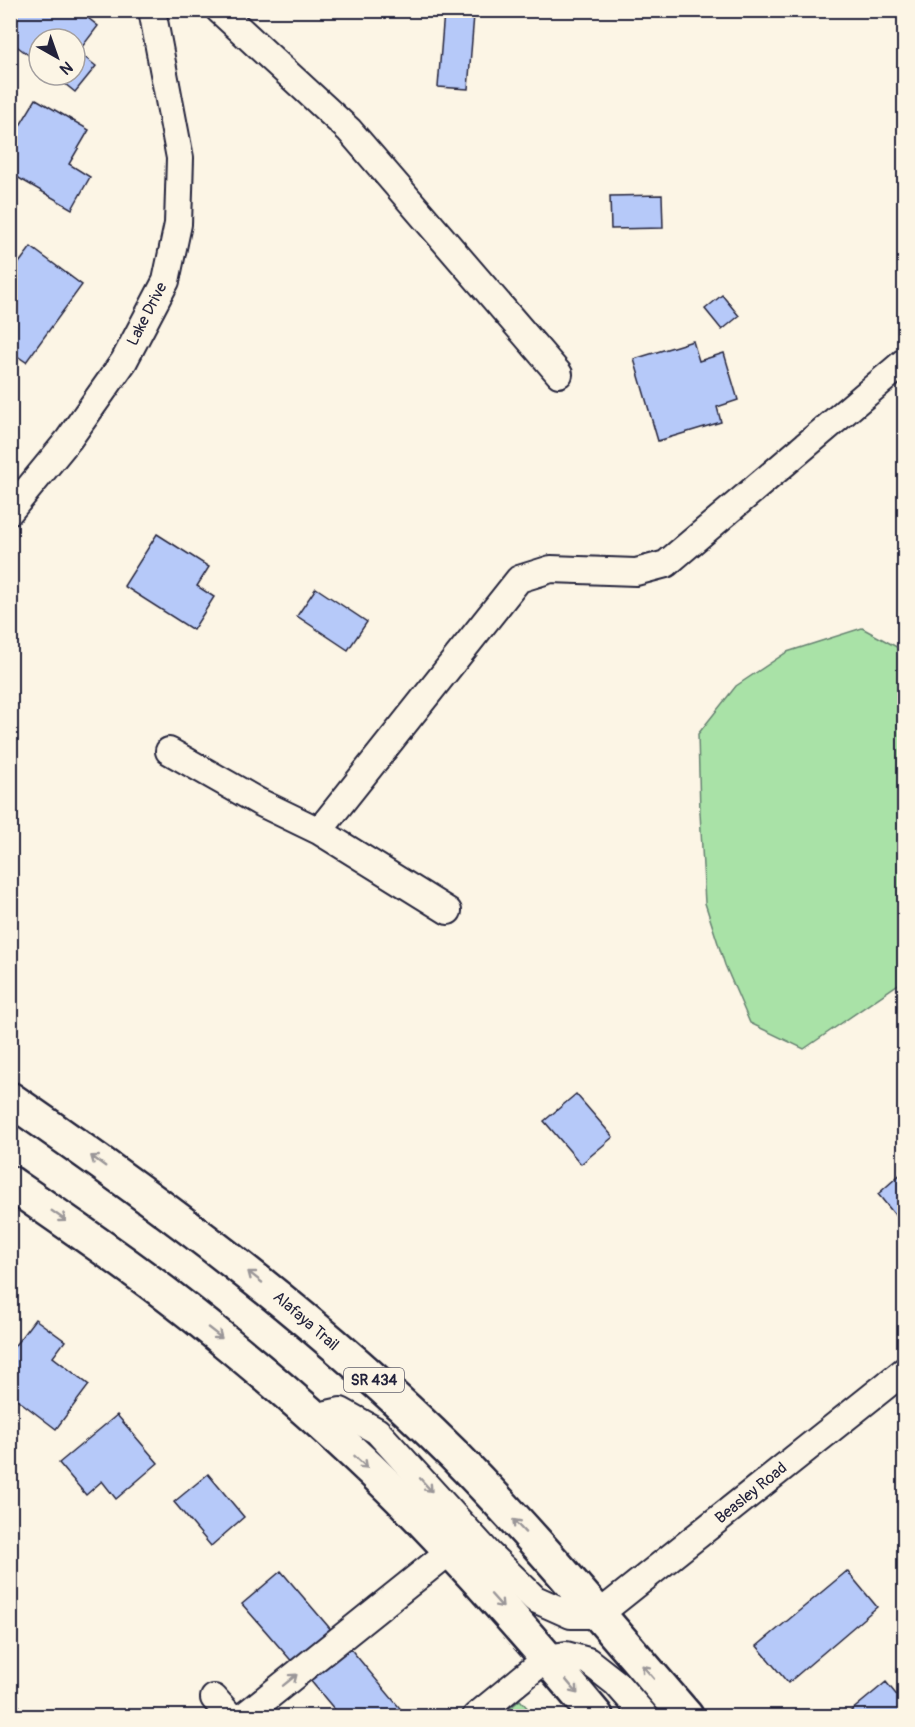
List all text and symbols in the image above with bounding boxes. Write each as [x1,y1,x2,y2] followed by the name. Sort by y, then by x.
[27,27,87,87] north arrow
[55,57,77,79] text: N
[123,279,172,349] street label: Lake Drive
[91,1155,107,1167] one-way arrow
[50,1210,66,1222] one-way arrow
[247,1271,263,1284] one-way arrow
[269,1287,343,1355] street label: Alafaya Trail
[207,1326,223,1339] one-way arrow
[344,1368,404,1392] road number: SR 434
[353,1454,368,1468] one-way arrow
[711,1458,791,1528] street label: Beasley Road
[419,1477,433,1492] one-way arrow
[512,1518,526,1533] one-way arrow
[490,1594,504,1609] one-way arrow
[641,1665,655,1680] one-way arrow
[282,1673,298,1686] one-way arrow
[565,1679,578,1695] one-way arrow

